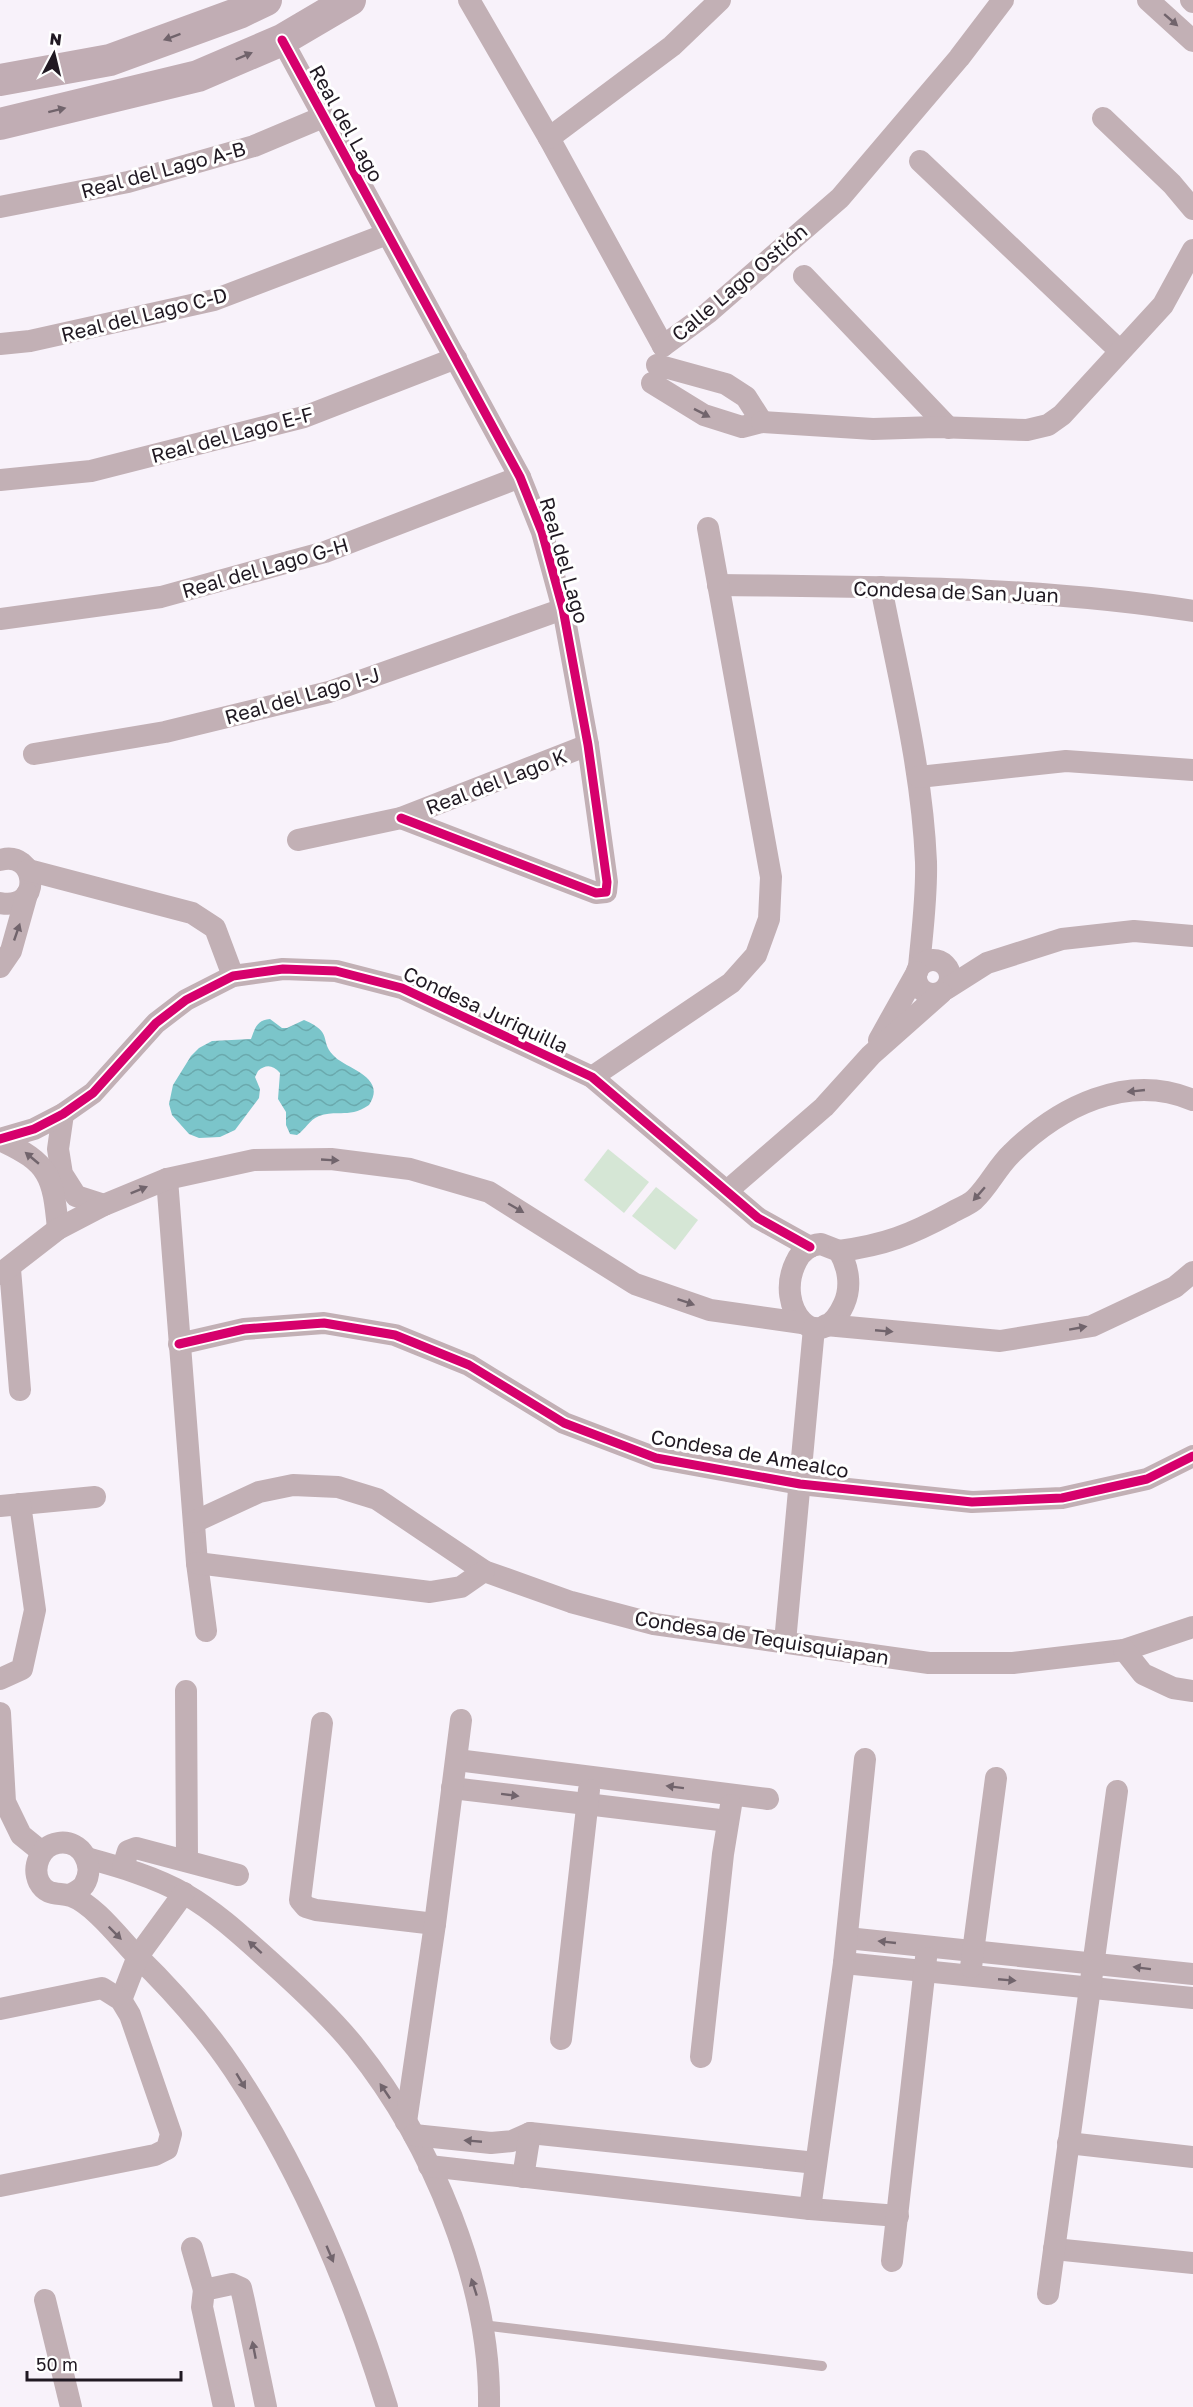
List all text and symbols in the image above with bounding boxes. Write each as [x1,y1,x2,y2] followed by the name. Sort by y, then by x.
[1163,13,1178,26] one-way arrow
[24,24,84,84] north arrow
[49,28,63,50] text: N
[163,33,181,43] one-way arrow
[235,52,252,61] one-way arrow
[305,60,389,186] street label: Real del Lago
[48,105,66,115] one-way arrow
[78,135,248,203] street label: Real del Lago A-B
[666,218,812,346] street label: Calle Lago Ostión
[58,282,230,346] street label: Real del Lago C-D
[148,401,316,467] street label: Real del Lago E-F
[694,408,711,418] one-way arrow
[536,494,594,626] street label: Real del Lago
[179,532,351,602] street label: Real del Lago G-H
[853,575,1059,607] street label: Condesa de San Juan
[222,661,382,729] street label: Real del Lago I-J
[422,743,570,819] street label: Real del Lago K
[13,923,23,941] one-way arrow
[400,960,572,1058] street label: Condesa Juriquilla
[1126,1086,1145,1096] one-way arrow
[25,1152,40,1165] one-way arrow
[320,1155,339,1164] one-way arrow
[130,1185,148,1194] one-way arrow
[972,1186,985,1202] one-way arrow
[508,1203,524,1214] one-way arrow
[678,1297,696,1307] one-way arrow
[1069,1324,1088,1333] one-way arrow
[875,1326,894,1336] one-way arrow
[649,1424,851,1482] street label: Condesa de Amealco
[633,1605,891,1669] street label: Condesa de Tequisquiapan
[665,1782,684,1791] one-way arrow
[501,1791,520,1800] one-way arrow
[107,1925,121,1939] one-way arrow
[878,1937,897,1946] one-way arrow
[248,1941,263,1954] one-way arrow
[1133,1964,1152,1973] one-way arrow
[997,1975,1016,1985] one-way arrow
[235,2073,246,2089] one-way arrow
[379,2084,391,2100] one-way arrow
[464,2136,483,2146] one-way arrow
[325,2246,335,2264] one-way arrow
[469,2278,479,2296] one-way arrow
[249,2340,258,2359] one-way arrow
[27,2344,182,2382] scale bar
[36,2353,78,2375] text: 50 m

